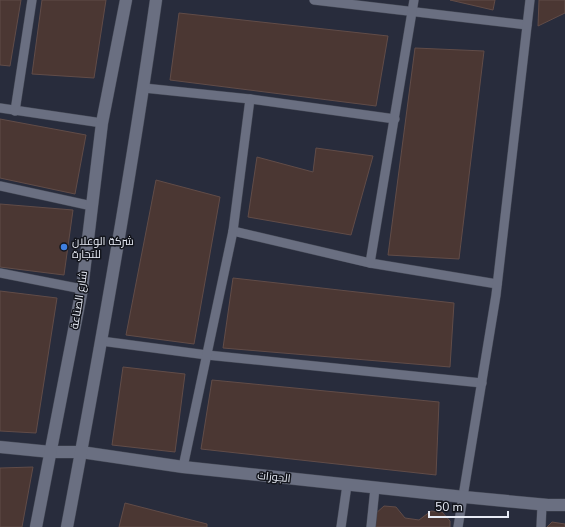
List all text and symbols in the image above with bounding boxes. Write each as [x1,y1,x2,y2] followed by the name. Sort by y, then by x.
[72,234,134,262] place label: شركة الوعلان للتجارة
[59,242,69,252] marker: شركة الوعلان للتجارة
[67,270,91,330] street label: شارع الصناعة
[257,468,291,486] street label: الجوزات
[429,493,508,519] scale bar
[435,499,463,515] text: 50 m

